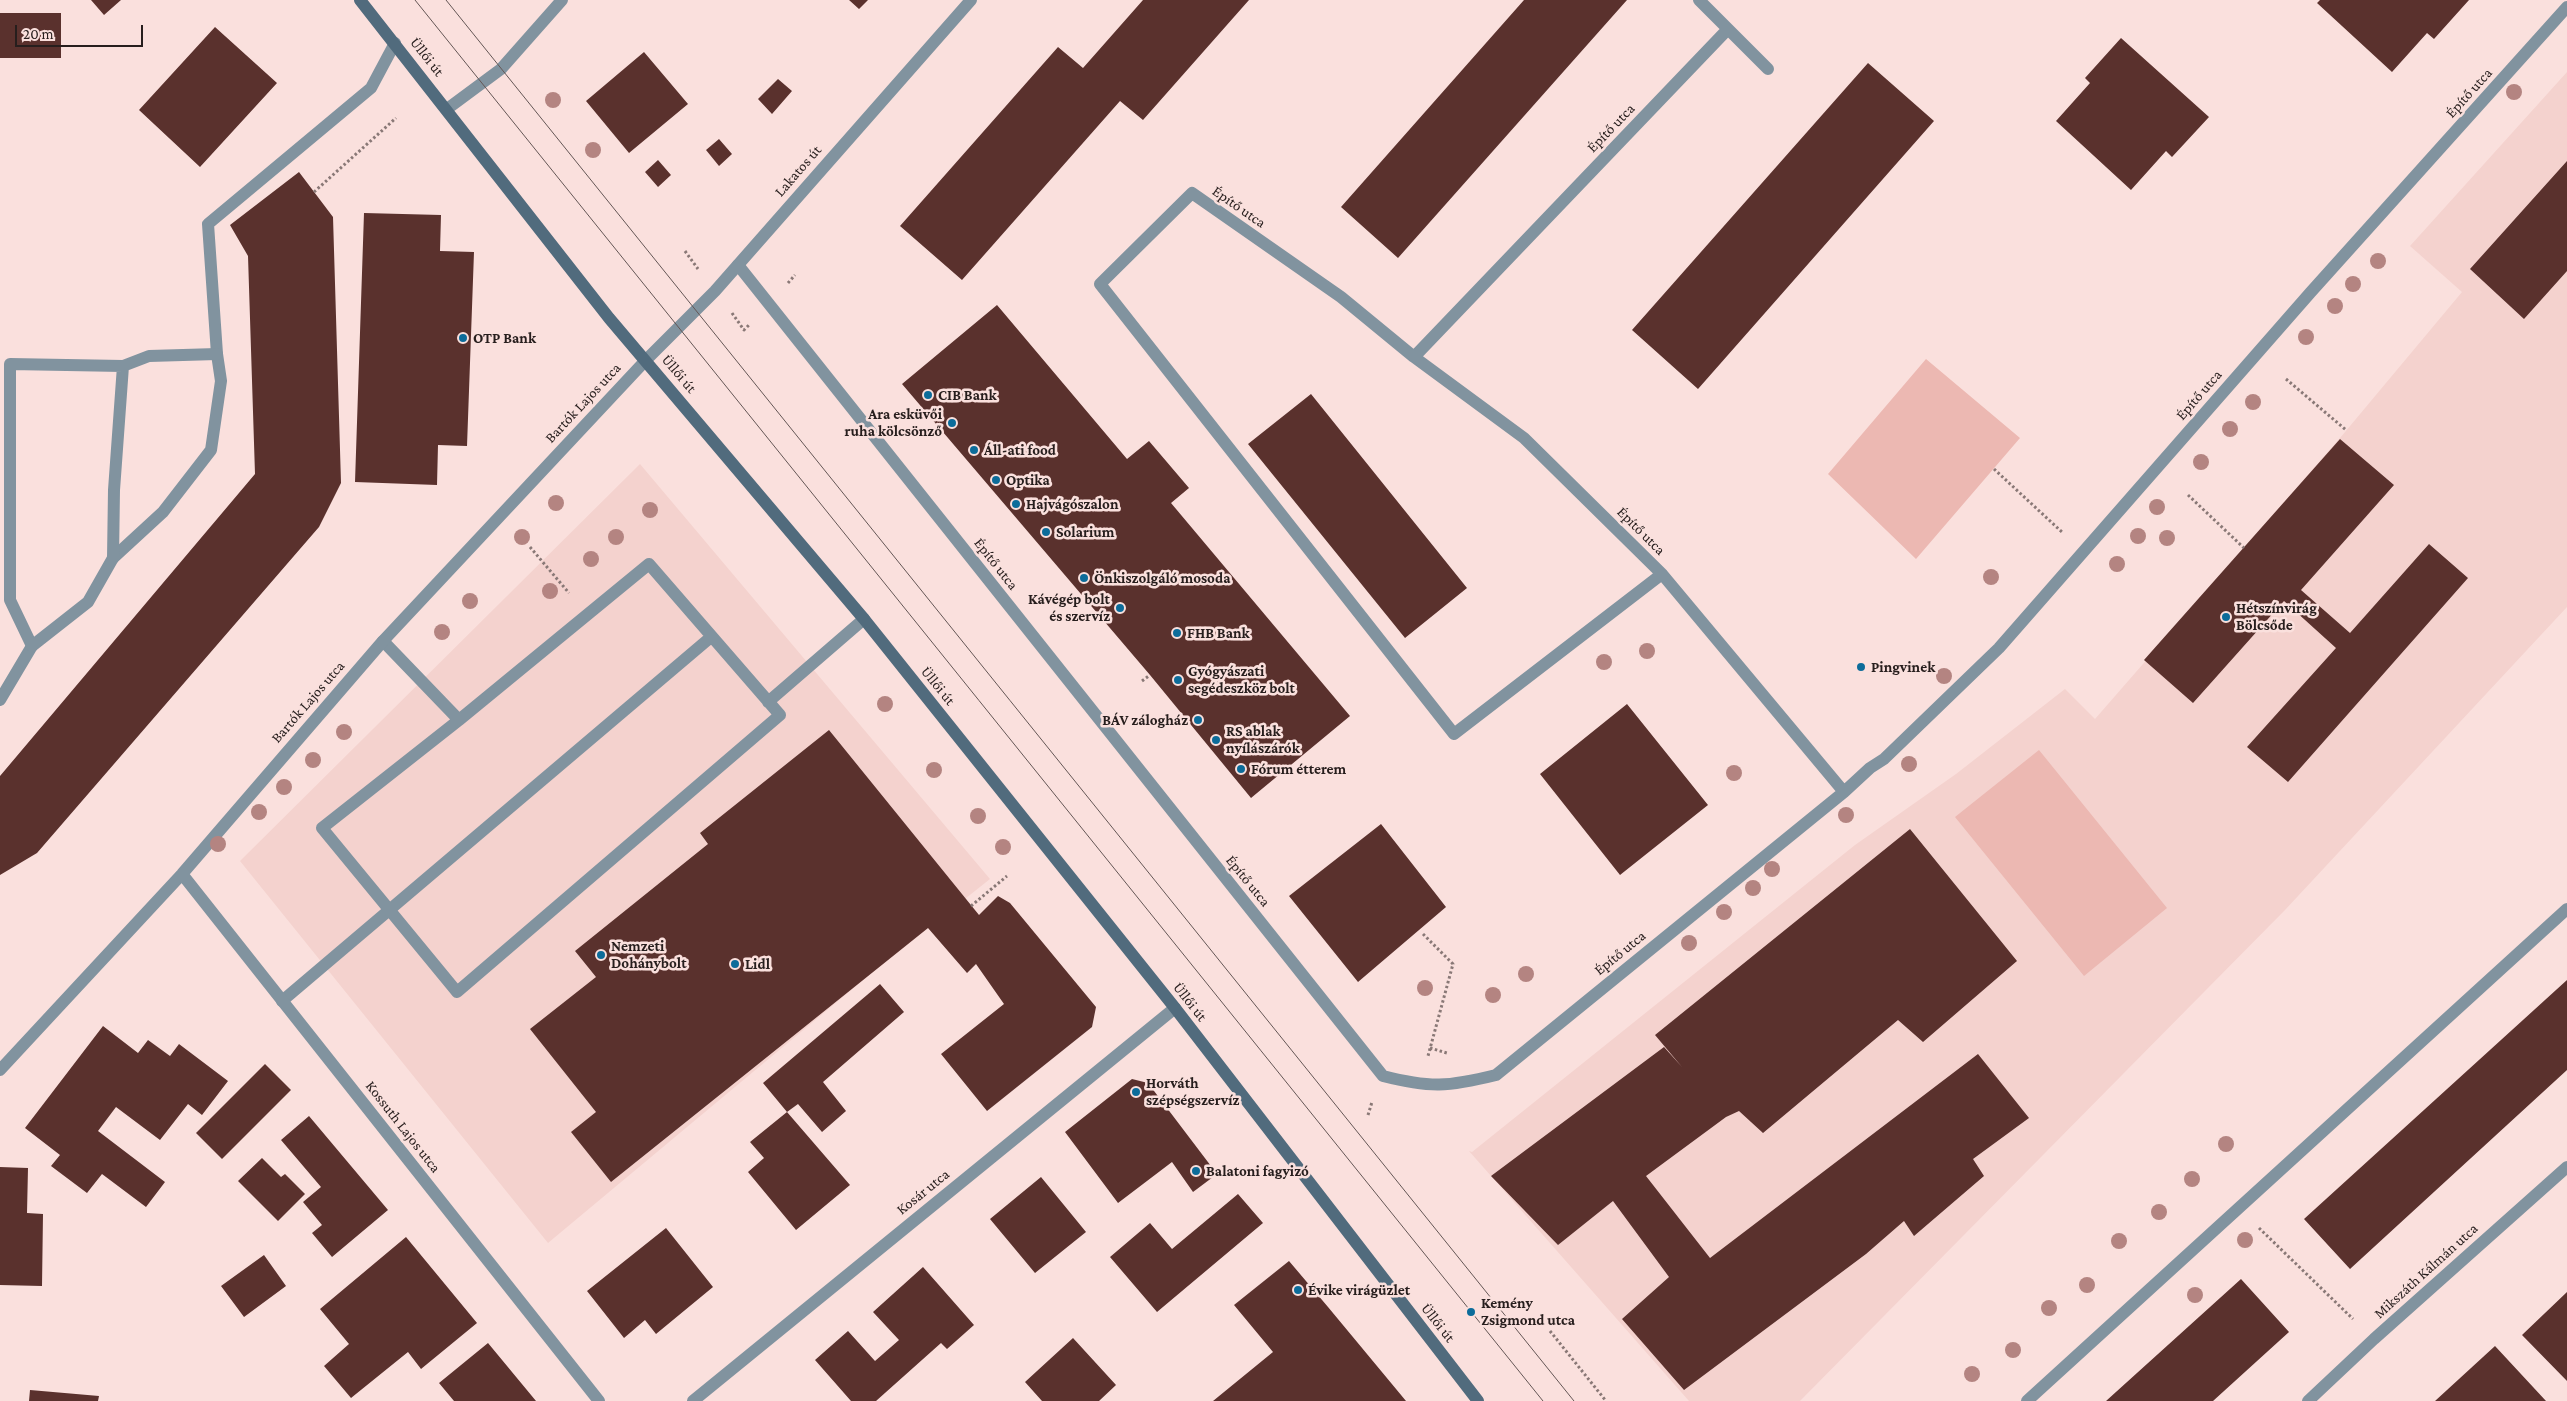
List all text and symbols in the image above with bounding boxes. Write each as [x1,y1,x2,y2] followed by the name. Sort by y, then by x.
[18,15,145,47] scale bar
[23,26,54,42] text: 20 m
[406,34,448,80] street label: Üllői út
[2442,64,2496,122] street label: Építő utca
[1583,100,1639,156] street label: Építő utca
[771,142,825,200] street label: Lakatos út
[1209,182,1269,232] street label: Építő utca
[473,329,536,347] place label: OTP Bank
[457,332,469,344] marker: OTP Bank
[658,351,700,397] street label: Üllői út
[541,359,625,447] street label: Bartók Lajos utca
[2172,366,2226,424] street label: Építő utca
[938,386,997,404] place label: CIB Bank
[922,389,934,401] marker: CIB Bank
[845,405,942,440] place label: Ara esküvői ruha kölcsönző
[946,417,958,429] marker: Ara esküvői ruha kölcsönző
[984,441,1056,459] place label: Áll-ati food
[968,444,980,456] marker: Áll-ati food
[1006,471,1050,489] place label: Optika
[990,474,1002,486] marker: Optika
[1026,495,1119,513] place label: Hajvágószalon
[1010,498,1022,510] marker: Hajvágószalon
[1613,503,1669,559] street label: Építő utca
[1056,523,1115,541] place label: Solarium
[1040,526,1052,538] marker: Solarium
[970,534,1022,594] street label: Építő utca
[1094,569,1230,587] place label: Önkiszolgáló mosoda
[1078,572,1090,584] marker: Önkiszolgáló mosoda
[1028,590,1110,625] place label: Kávégép bolt és szervíz
[2236,599,2317,634] place label: Hétszínvirág Bölcsőde
[1114,602,1126,614] marker: Kávégép bolt és szervíz
[2220,611,2232,623] marker: Hétszínvirág Bölcsőde
[1187,624,1250,642] place label: FHB Bank
[1171,627,1183,639] marker: FHB Bank
[267,657,349,747] street label: Bartók Lajos utca
[1871,658,1935,676] place label: Pingvinek
[1855,661,1867,673] marker: Pingvinek
[1188,662,1295,697] place label: Gyógyászati segédeszköz bolt
[917,663,959,709] street label: Üllői út
[1172,674,1184,686] marker: Gyógyászati segédeszköz bolt
[1102,711,1188,729] place label: BÁV zálogház
[1192,714,1204,726] marker: BÁV zálogház
[1226,722,1300,757] place label: RS ablak nyílászárók
[1210,734,1222,746] marker: RS ablak nyílászárók
[1251,760,1346,778] place label: Fórum étterem
[1235,763,1247,775] marker: Fórum étterem
[1222,852,1274,910] street label: Építő utca
[1591,927,1649,979] street label: Építő utca
[611,937,687,972] place label: Nemzeti Dohánybolt
[595,949,607,961] marker: Nemzeti Dohánybolt
[745,955,770,973] place label: Lidl
[729,958,741,970] marker: Lidl
[1169,979,1211,1025] street label: Üllői út
[1146,1074,1239,1109] place label: Horváth szépségszervíz
[362,1077,444,1177] street label: Kossuth Lajos utca
[1130,1086,1142,1098] marker: Horváth szépségszervíz
[1206,1162,1309,1180] place label: Balatoni fagyizó
[893,1165,953,1219] street label: Kosár utca
[1190,1165,1202,1177] marker: Balatoni fagyizó
[2370,1220,2482,1322] street label: Mikszáth Kálmán utca
[1308,1281,1410,1299] place label: Évike virágüzlet
[1292,1284,1304,1296] marker: Évike virágüzlet
[1481,1294,1575,1329] place label: Kemény Zsigmond utca
[1417,1300,1459,1346] street label: Üllői út
[1465,1306,1477,1318] marker: Kemény Zsigmond utca

